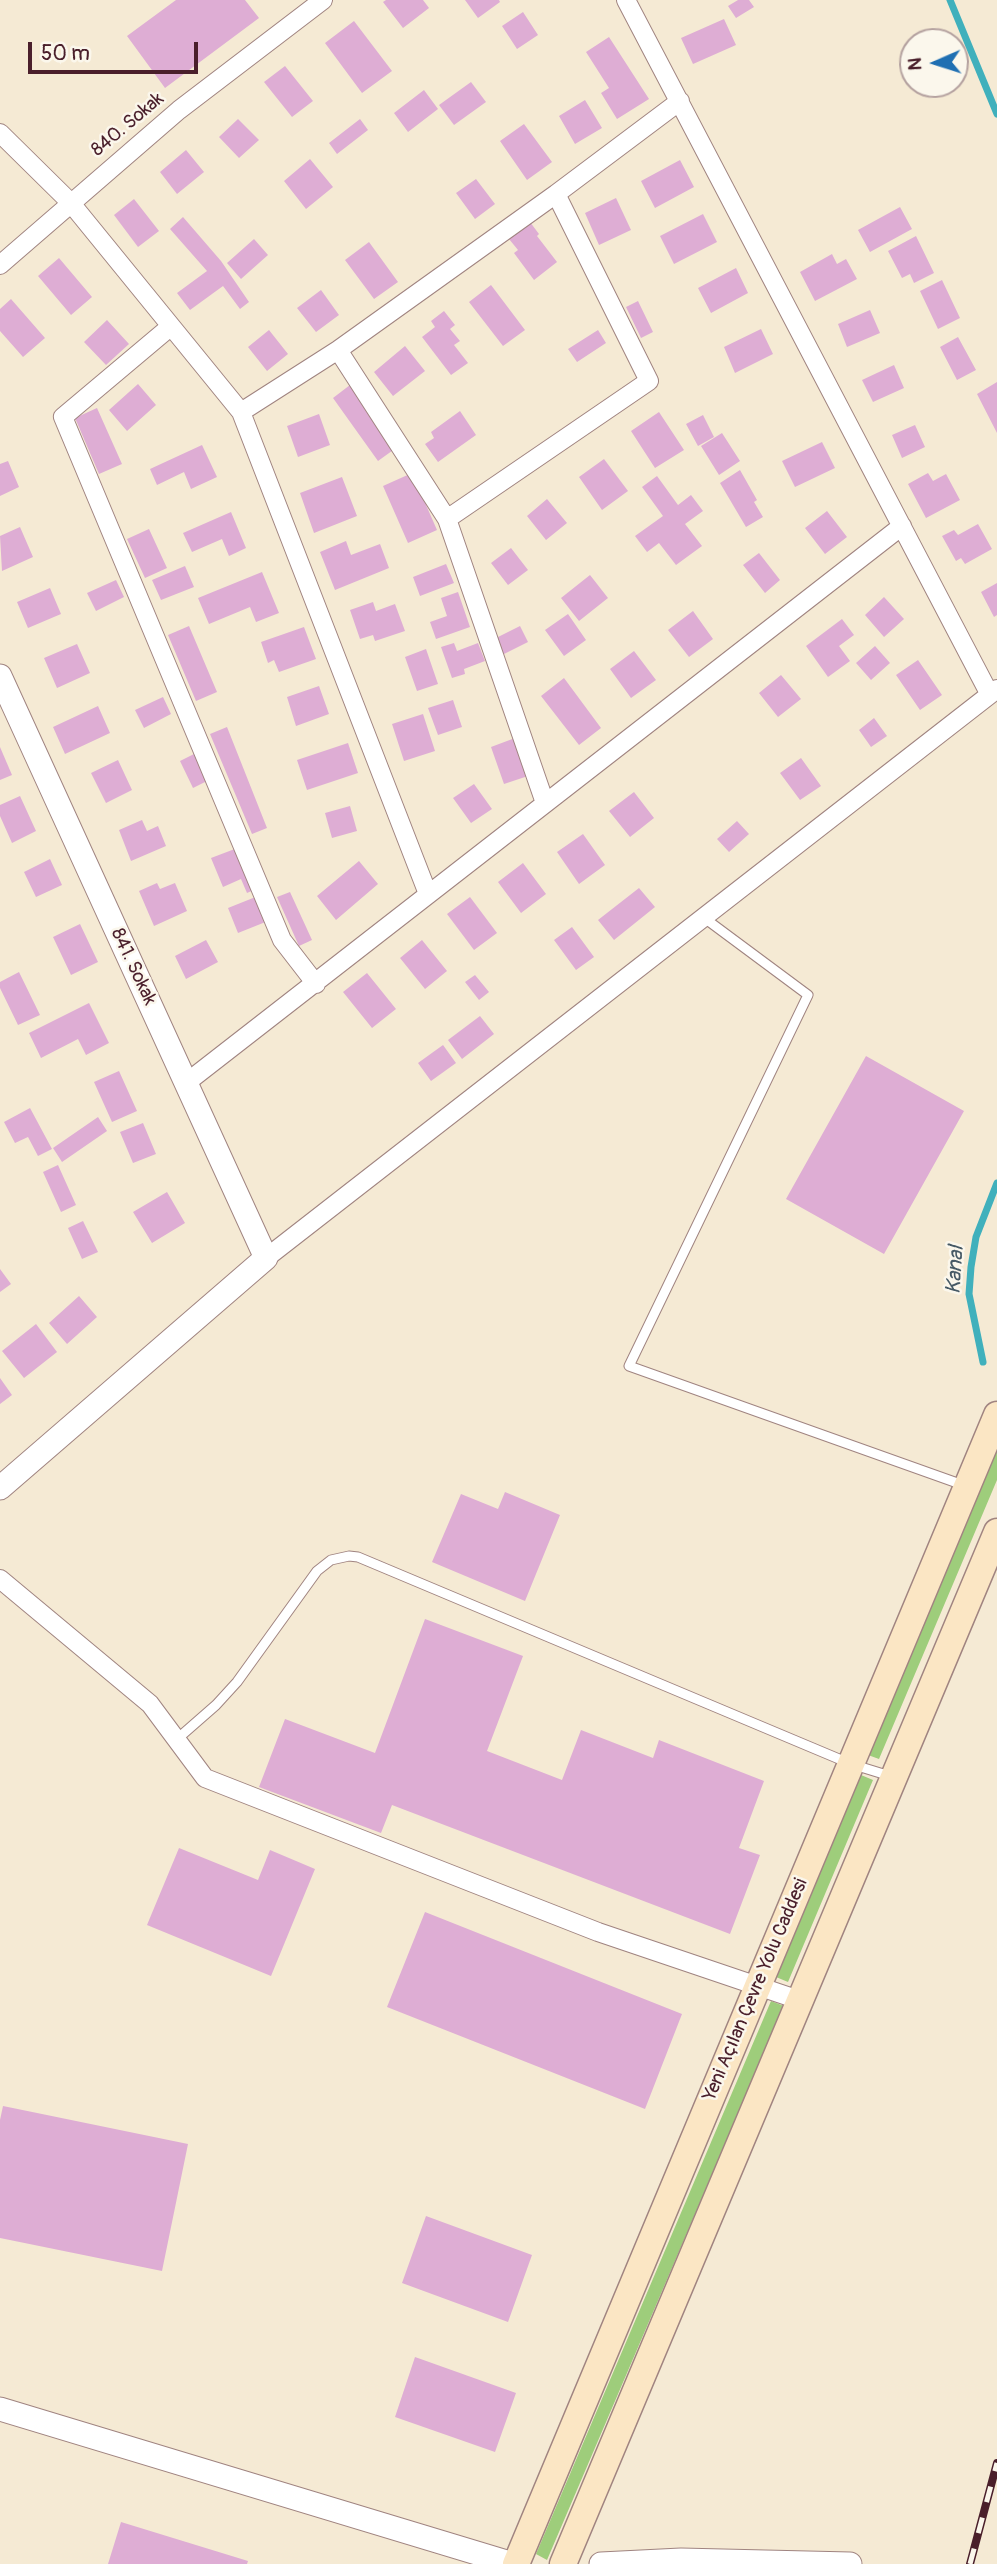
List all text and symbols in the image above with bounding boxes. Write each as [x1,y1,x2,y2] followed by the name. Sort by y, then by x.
[32,28,201,72] scale bar
[899,28,969,98] north arrow
[41,40,90,67] text: 50 m
[903,57,927,71] text: N
[87,88,169,162] street label: 840. Sokak
[105,925,161,1009] street label: 841. Sokak
[942,1245,970,1295] water label: Kanal
[699,1875,813,2105] street label: Yeni Açılan Çevre Yolu Caddesi

